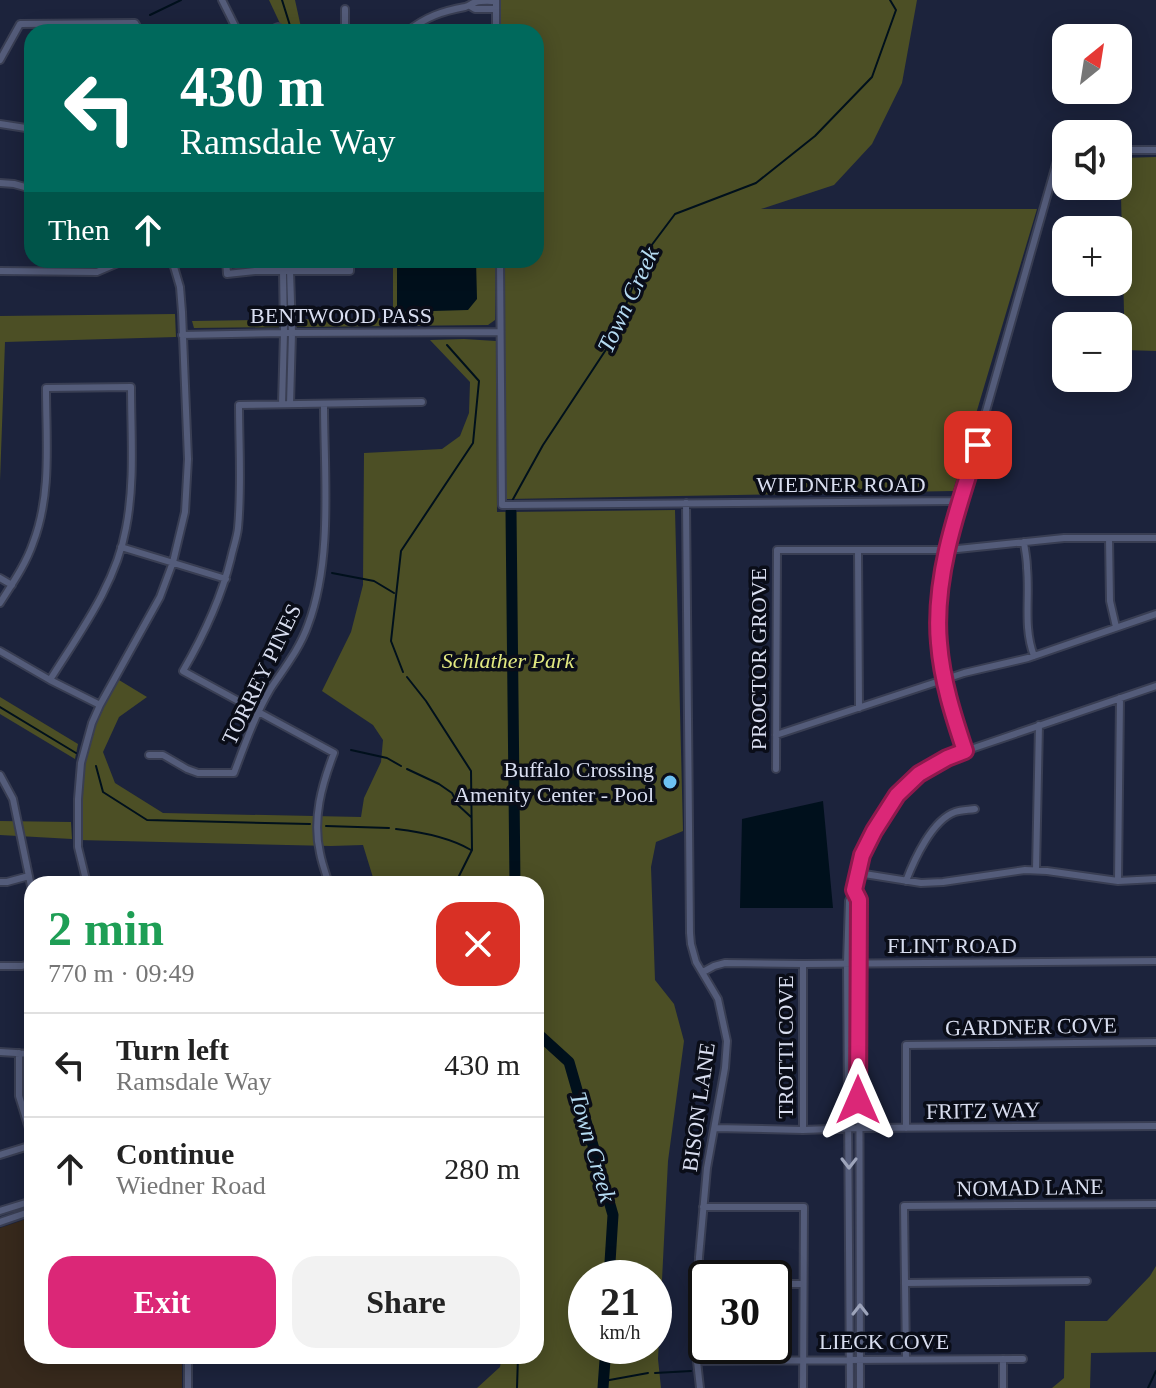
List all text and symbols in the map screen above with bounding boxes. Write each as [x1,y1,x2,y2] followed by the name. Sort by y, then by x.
[1052,24,1132,104] north arrow
[1052,24,1132,392] map controls
[48,56,152,160] icon: left
[180,56,325,118] text: 430 m
[1052,120,1132,200] button: sound
[180,122,395,162] text: Ramsdale Way
[126,208,170,252] icon: ahead
[48,213,110,246] text: Then
[1052,216,1132,296] button: +
[592,243,664,357] water label: Town Creek
[250,303,432,328] street label: BENTWOOD PASS
[1052,312,1132,392] button: −
[944,411,1012,479] pin
[956,423,1000,467] icon: arrive
[756,472,926,497] street label: WIEDNER ROAD
[746,568,771,750] street label: PROCTOR GROVE
[217,600,306,749] street label: TORREY PINES
[442,648,576,673] park label: Schlather Park
[454,757,654,807] place label: Buffalo Crossing Amenity Center - Pool
[661,773,679,791] marker: Buffalo Crossing Amenity Center - Pool
[48,902,164,955] text: 2 min
[436,902,520,986] button: close
[887,933,1017,958] street label: FLINT ROAD
[48,959,195,988] text: 770 m · 09:49
[773,975,798,1119] street label: TROTTI COVE
[945,1013,1117,1040] street label: GARDNER COVE
[116,1033,229,1066] text: Turn left
[677,1041,720,1173] street label: BISON LANE
[48,1043,92,1087] icon: left
[444,1048,520,1081] text: 430 m
[816,1058,900,1142] position arrow
[116,1067,272,1096] text: Ramsdale Way
[565,1089,621,1205] water label: Town Creek
[926,1097,1040,1124] street label: FRITZ WAY
[116,1137,234,1170] text: Continue
[48,1147,92,1191] icon: ahead
[444,1152,520,1185] text: 280 m
[840,1157,858,1170] one-way arrow
[116,1171,266,1200] text: Wiedner Road
[956,1174,1104,1201] street label: NOMAD LANE
[48,1256,276,1348] button: Exit
[292,1256,520,1348] button: Share
[688,1260,792,1364] speed limit sign: 30
[600,1279,640,1324] text: 21
[851,1303,869,1316] one-way arrow
[599,1321,641,1343] text: km/h
[819,1329,949,1354] street label: LIECK COVE

